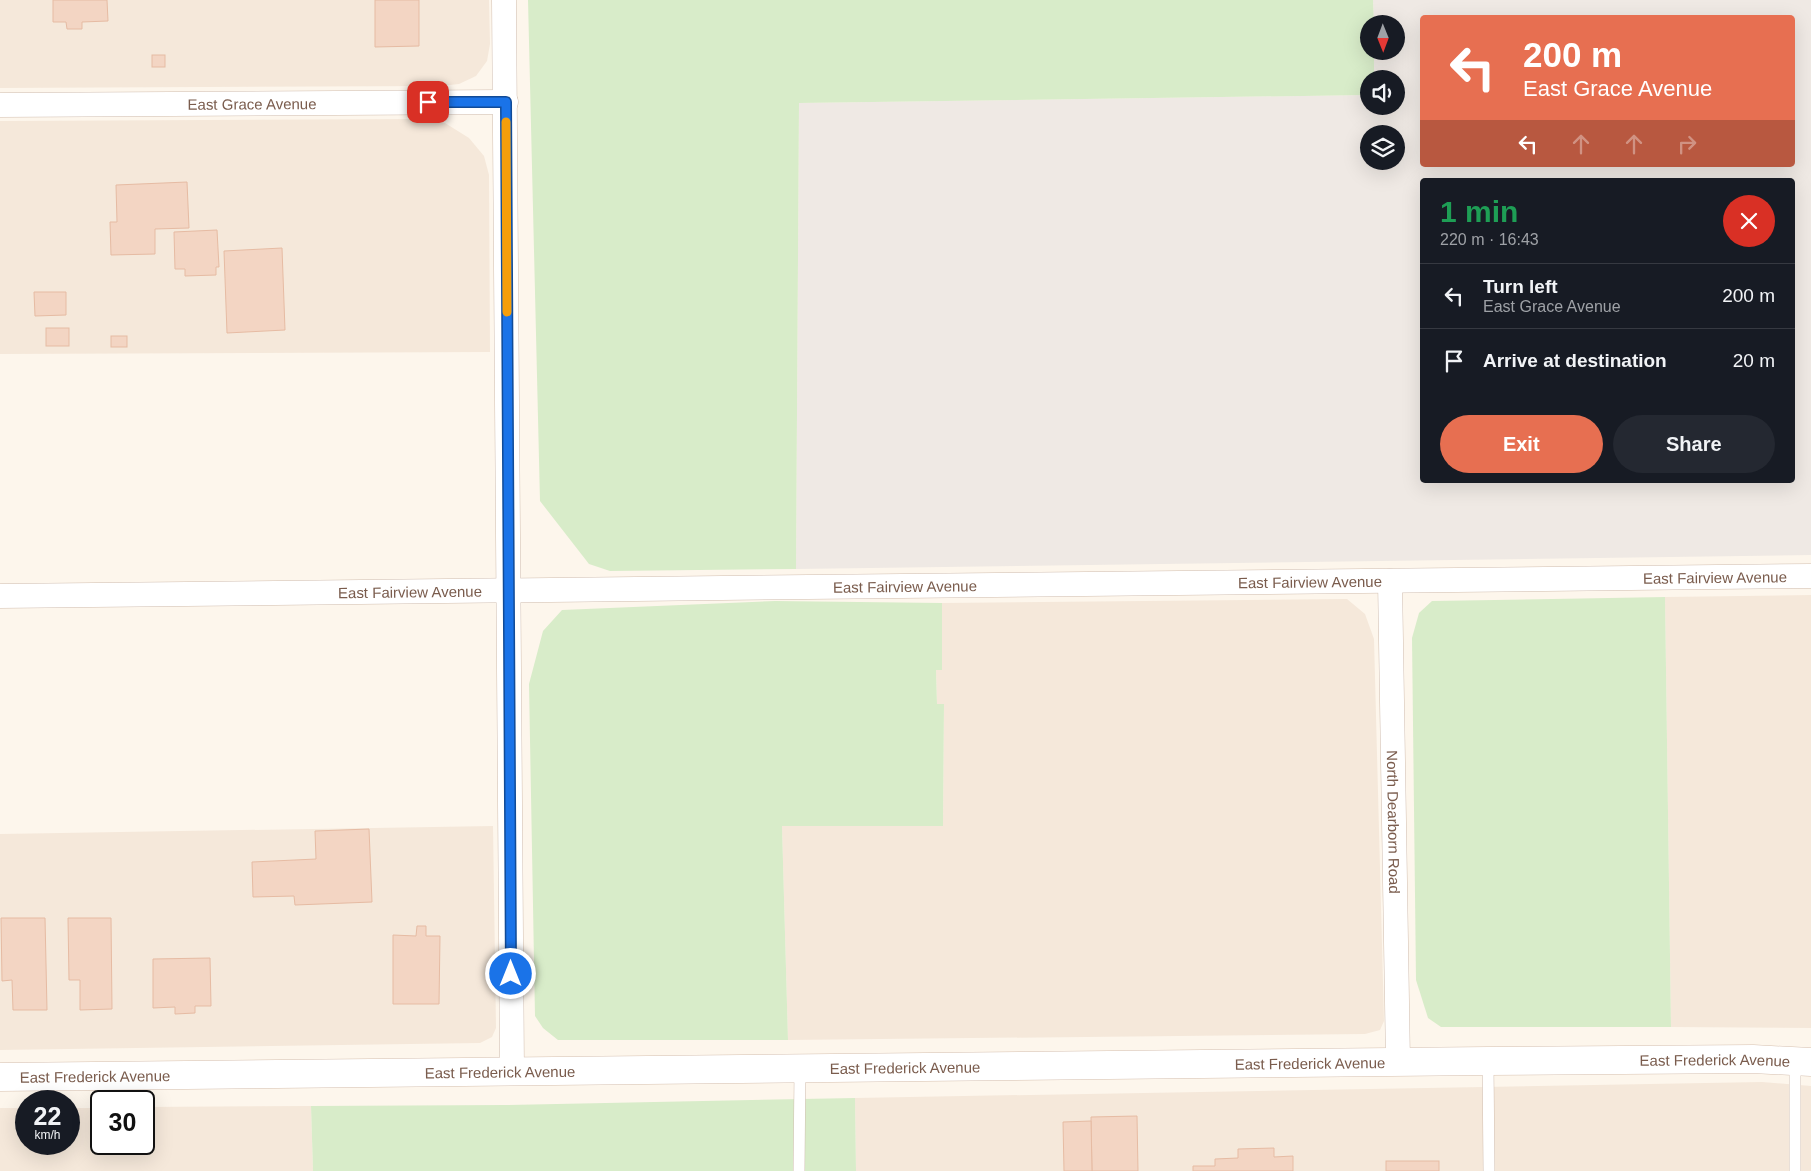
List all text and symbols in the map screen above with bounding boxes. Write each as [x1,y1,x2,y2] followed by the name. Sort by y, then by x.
[1360,15,1405,60] north arrow
[1360,15,1405,170] map controls
[1440,35,1505,100] icon: left
[1523,35,1622,74] text: 200 m
[1360,70,1405,115] button: sound
[1523,76,1712,101] text: East Grace Avenue
[407,81,449,123] pin
[414,88,442,116] icon: arrive
[187,95,317,112] street label: East Grace Avenue
[1360,125,1405,170] button: layers
[1514,130,1542,158] icon: left
[1567,130,1595,158] icon: ahead
[1620,130,1648,158] icon: ahead
[1673,130,1701,158] icon: right
[1440,195,1518,228] text: 1 min
[1723,195,1775,247] button: close
[1440,231,1539,248] text: 220 m · 16:43
[1483,276,1558,297] text: Turn left
[1440,282,1468,310] icon: left
[1722,285,1775,306] text: 200 m
[1483,298,1621,315] text: East Grace Avenue
[1440,347,1468,375] icon: arrive
[1483,350,1667,371] text: Arrive at destination
[1733,350,1775,371] text: 20 m
[1440,415,1603,473] button: Exit
[1613,415,1775,473] button: Share
[1643,568,1787,586] street label: East Fairview Avenue
[1238,572,1382,591] street label: East Fairview Avenue
[833,577,977,595] street label: East Fairview Avenue
[338,582,482,601] street label: East Fairview Avenue
[1384,750,1404,894] street label: North Dearborn Road
[484,947,536,999] position arrow
[1639,1050,1791,1069] street label: East Frederick Avenue
[1234,1054,1385,1072] street label: East Frederick Avenue
[830,1058,980,1077] street label: East Frederick Avenue
[425,1062,575,1081] street label: East Frederick Avenue
[20,1067,170,1085] street label: East Frederick Avenue
[90,1090,155,1155] speed limit sign: 30
[34,1102,61,1130] text: 22
[34,1128,61,1142] text: km/h

